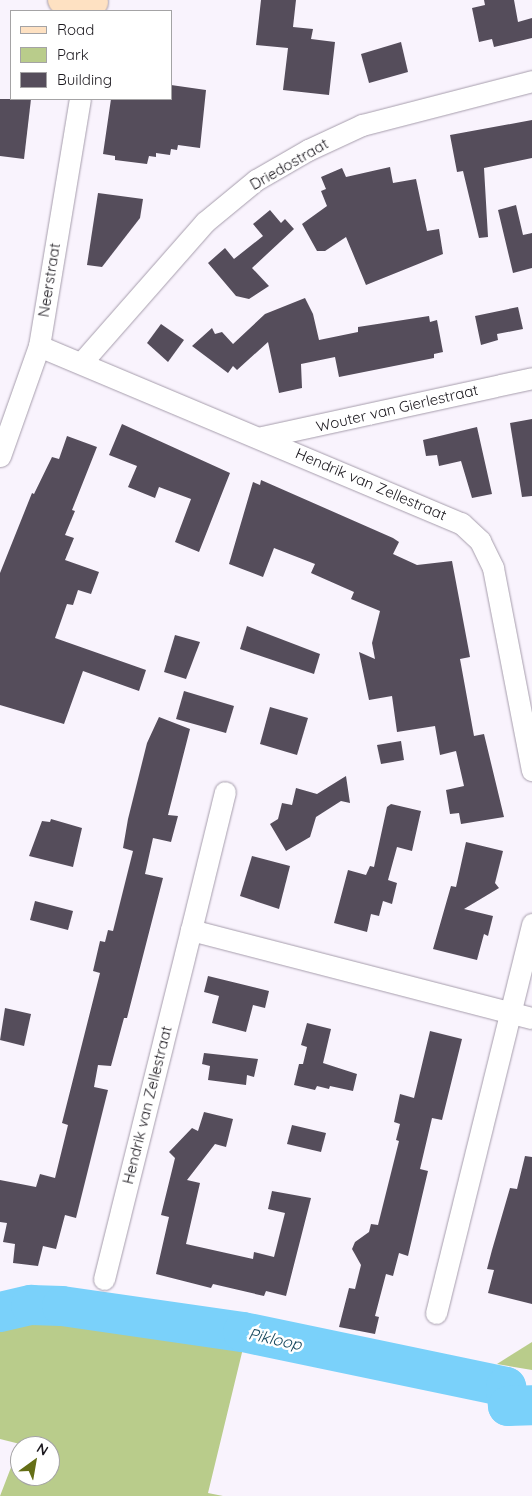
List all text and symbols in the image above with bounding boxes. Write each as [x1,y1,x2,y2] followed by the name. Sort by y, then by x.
[10,10,172,100] legend
[57,20,94,39] text: Road
[57,45,89,64] text: Park
[57,70,112,89] text: Building
[247,134,331,194] street label: Driedostraat
[34,242,64,318] street label: Neerstraat
[314,381,480,435] street label: Wouter van Gierlestraat
[293,444,449,524] street label: Hendrik van Zellestraat
[119,1024,175,1186] street label: Hendrik van Zellestraat
[247,1324,303,1354] water label: Pikloop
[10,1436,60,1486] north arrow
[33,1439,52,1459] text: N

